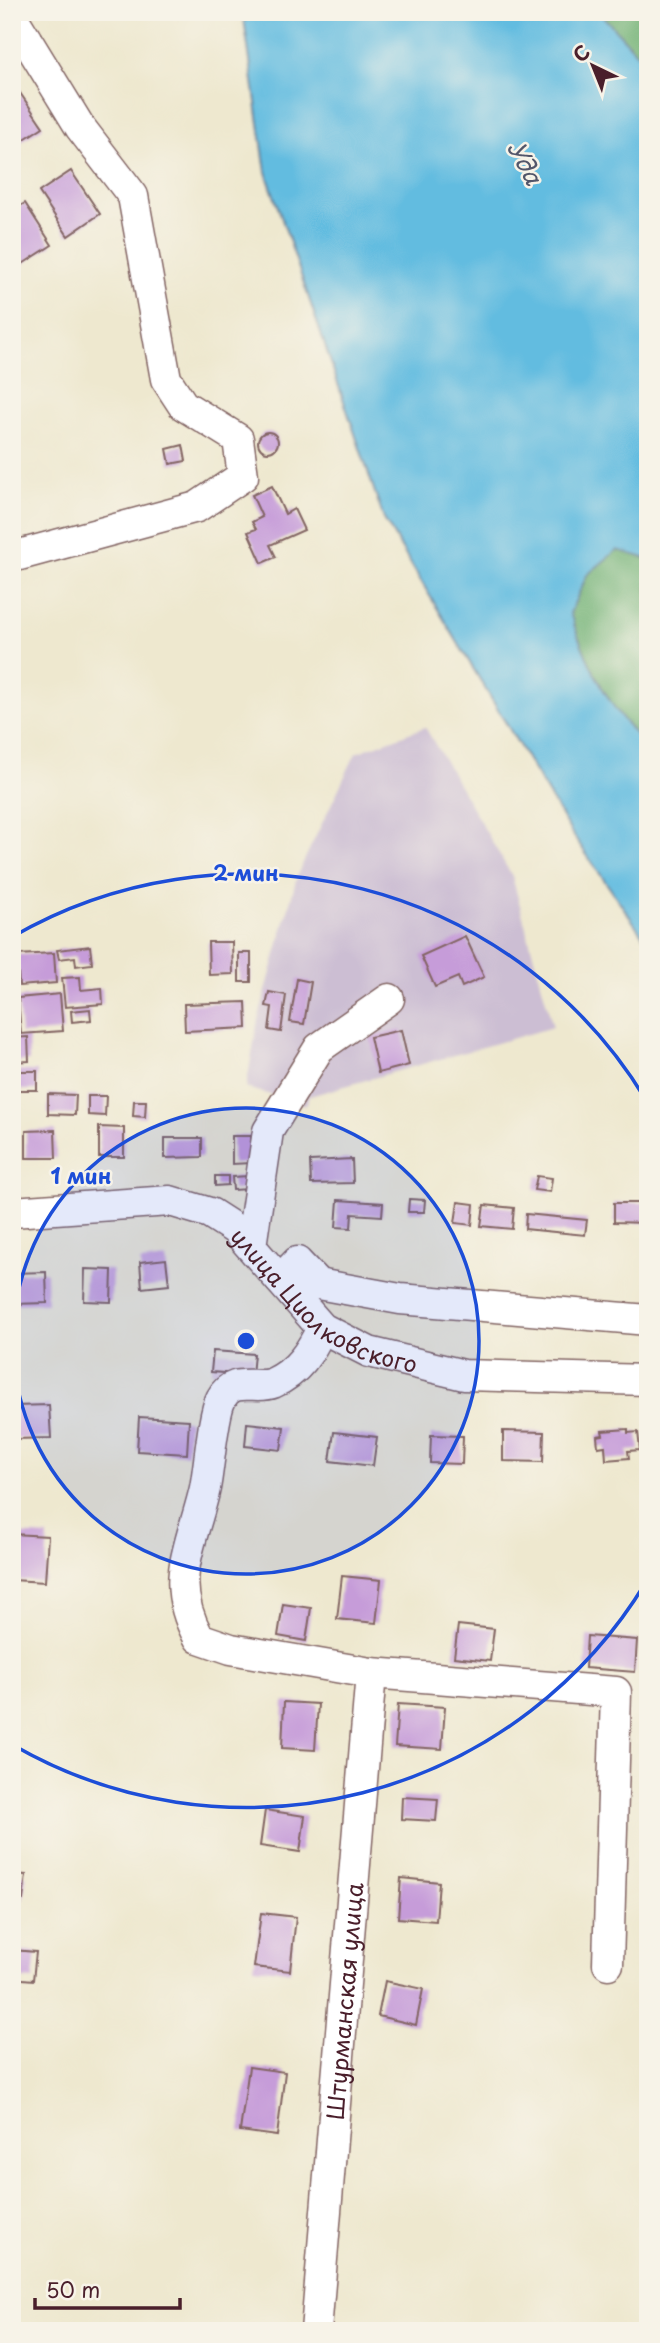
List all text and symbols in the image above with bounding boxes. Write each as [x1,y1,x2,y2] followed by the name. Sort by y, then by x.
[558,32,628,102] north arrow
[566,38,596,68] text: С
[499,134,553,191] water label: Уда
[213,856,279,888] text: 2 мин
[51,1159,111,1191] text: 1 мин
[223,1219,421,1381] street label: улица Циолковского
[234,1329,258,1353] centre of rings
[316,1881,371,2121] street label: Штурманская улица
[35,2266,180,2310] scale bar
[46,2273,100,2305] text: 50 m

